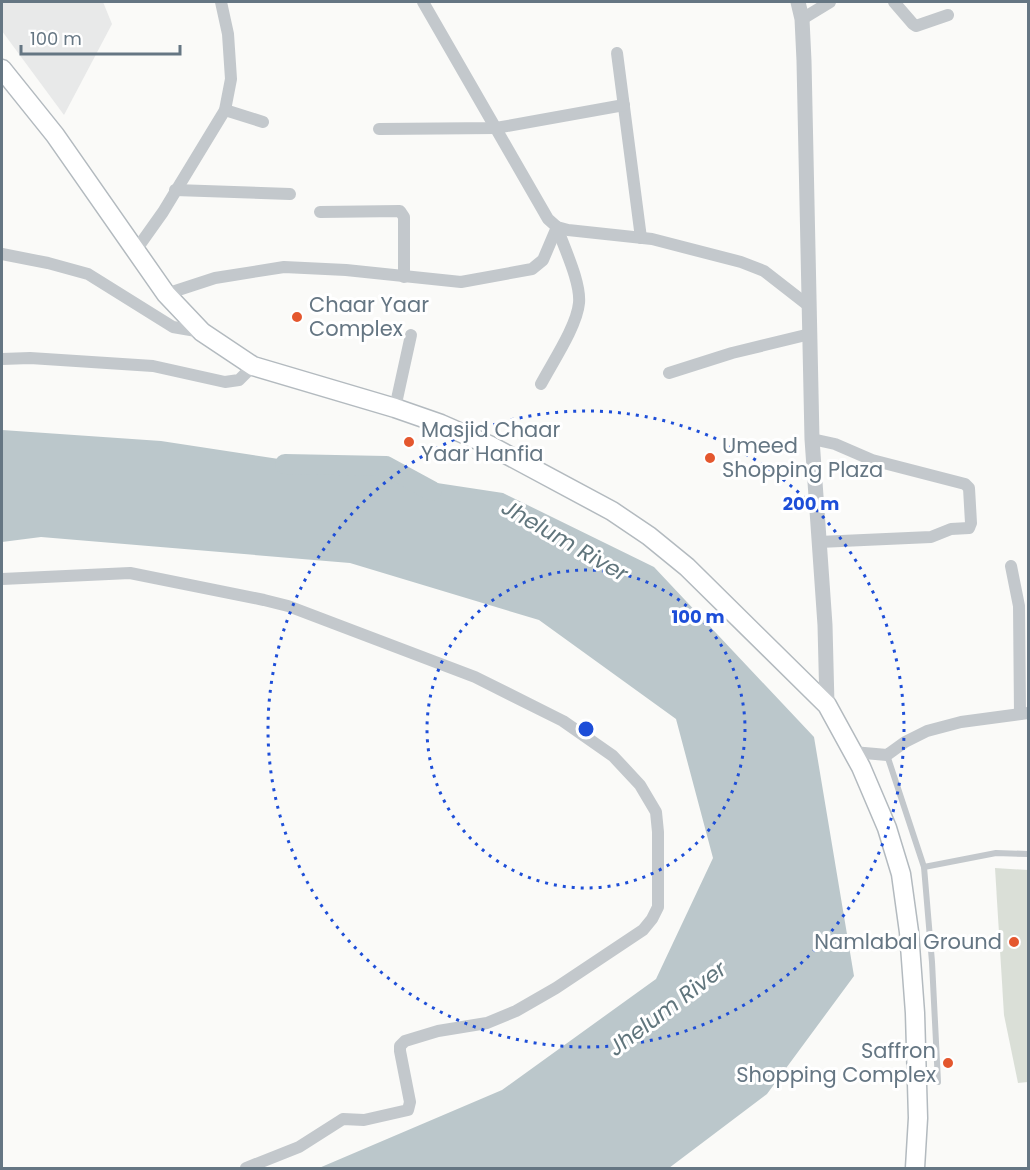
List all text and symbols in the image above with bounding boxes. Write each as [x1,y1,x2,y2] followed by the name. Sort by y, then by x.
[21,18,180,56] scale bar
[30,26,82,51] text: 100 m
[309,290,429,343] place label: Chaar Yaar Complex
[290,310,304,324] marker: Chaar Yaar Complex
[421,415,560,468] place label: Masjid Chaar Yaar Hanfia
[722,431,883,484] place label: Umeed Shopping Plaza
[402,435,416,449] marker: Masjid Chaar Yaar Hanfia
[703,451,717,465] marker: Umeed Shopping Plaza
[783,491,839,516] text: 200 m
[496,492,634,590] water label: Jhelum River
[671,604,725,629] text: 100 m
[576,719,596,739] centre of rings
[814,927,1002,956] place label: Namlabal Ground
[1007,935,1021,949] marker: Namlabal Ground
[602,953,734,1063] water label: Jhelum River
[736,1036,936,1089] place label: Saffron Shopping Complex
[941,1056,955,1070] marker: Saffron Shopping Complex

